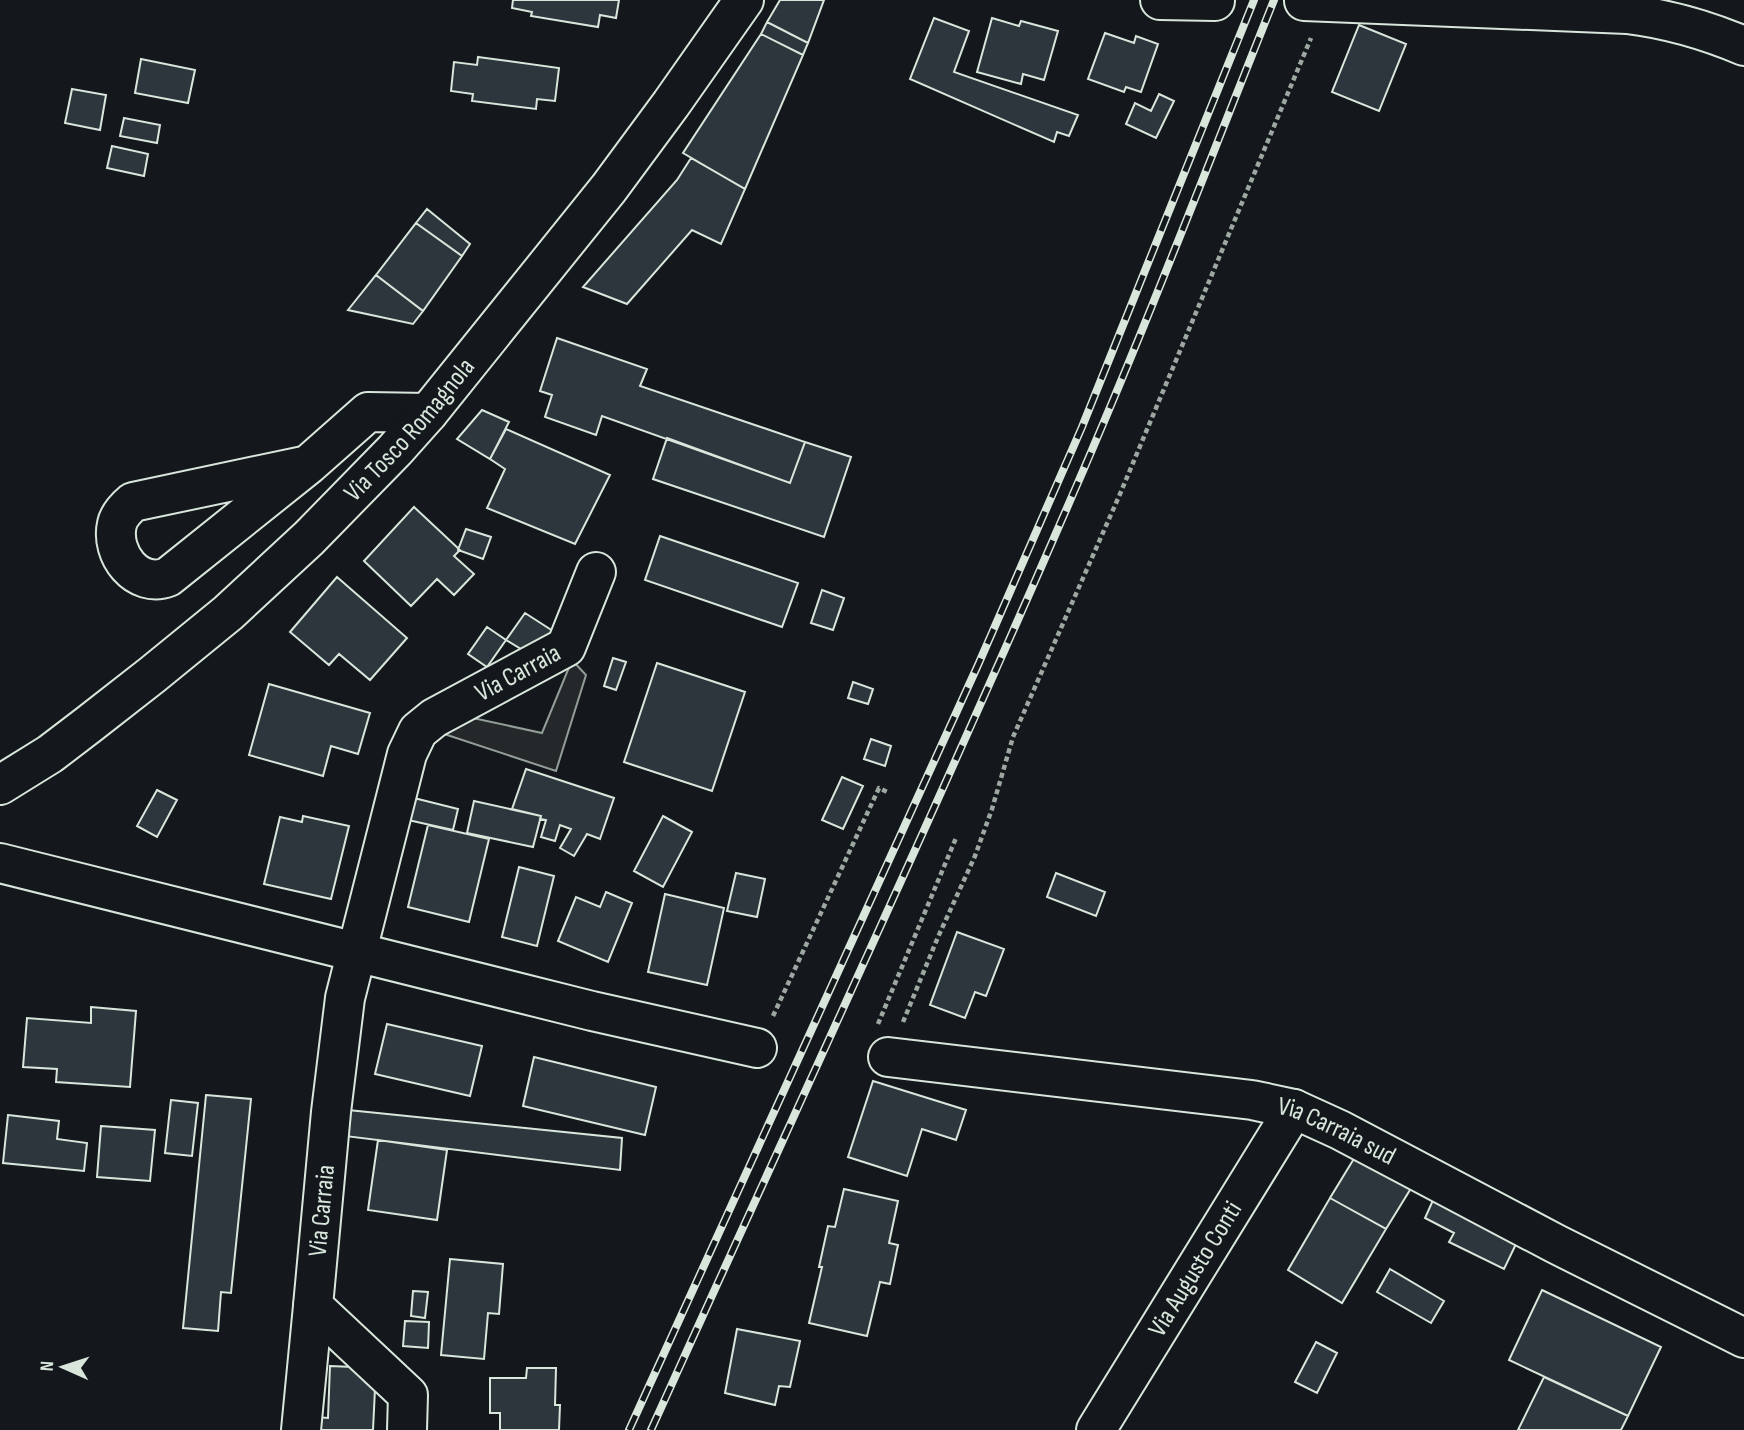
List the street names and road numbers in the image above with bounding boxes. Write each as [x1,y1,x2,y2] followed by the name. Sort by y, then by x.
[338,352,481,508] street label: Via Tosco Romagnola
[470,637,566,708] street label: Via Carraia
[1275,1090,1401,1172] street label: Via Carraia sud
[302,1163,342,1258] street label: Via Carraia
[1142,1196,1249,1343] street label: Via Augusto Conti

